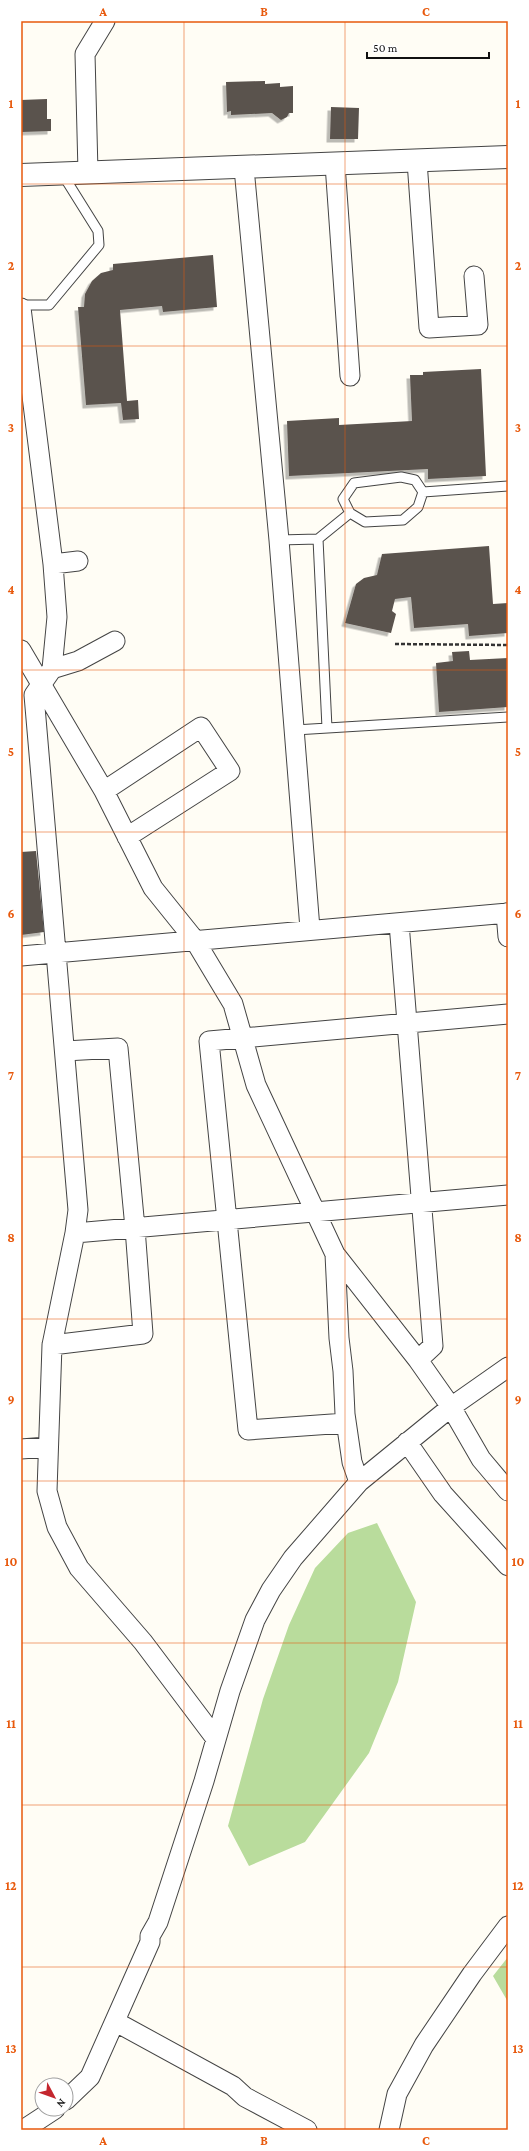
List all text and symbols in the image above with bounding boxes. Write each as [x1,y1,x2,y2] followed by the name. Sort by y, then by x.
[98,4,107,19] text: A
[260,4,268,19] text: B
[422,4,430,19] text: C
[367,34,489,60] scale bar
[373,41,398,55] text: 50 m
[9,96,14,111] text: 1
[516,96,521,111] text: 1
[8,258,15,273] text: 2
[515,258,522,273] text: 2
[8,420,14,435] text: 3
[515,420,521,435] text: 3
[7,582,15,597] text: 4
[514,582,522,597] text: 4
[8,744,14,759] text: 5
[515,744,521,759] text: 5
[7,906,15,921] text: 6
[514,906,522,921] text: 6
[8,1068,14,1083] text: 7
[515,1068,521,1083] text: 7
[7,1230,15,1245] text: 8
[514,1230,522,1245] text: 8
[7,1392,15,1407] text: 9
[514,1392,522,1407] text: 9
[5,1554,17,1569] text: 10
[512,1554,524,1569] text: 10
[6,1716,16,1731] text: 11
[513,1716,523,1731] text: 11
[5,1878,17,1893] text: 12
[512,1878,524,1893] text: 12
[5,2041,17,2056] text: 13
[512,2041,524,2056] text: 13
[34,2077,74,2117] north arrow
[54,2097,69,2111] text: N
[98,2133,107,2148] text: A
[260,2133,268,2148] text: B
[422,2133,430,2148] text: C

